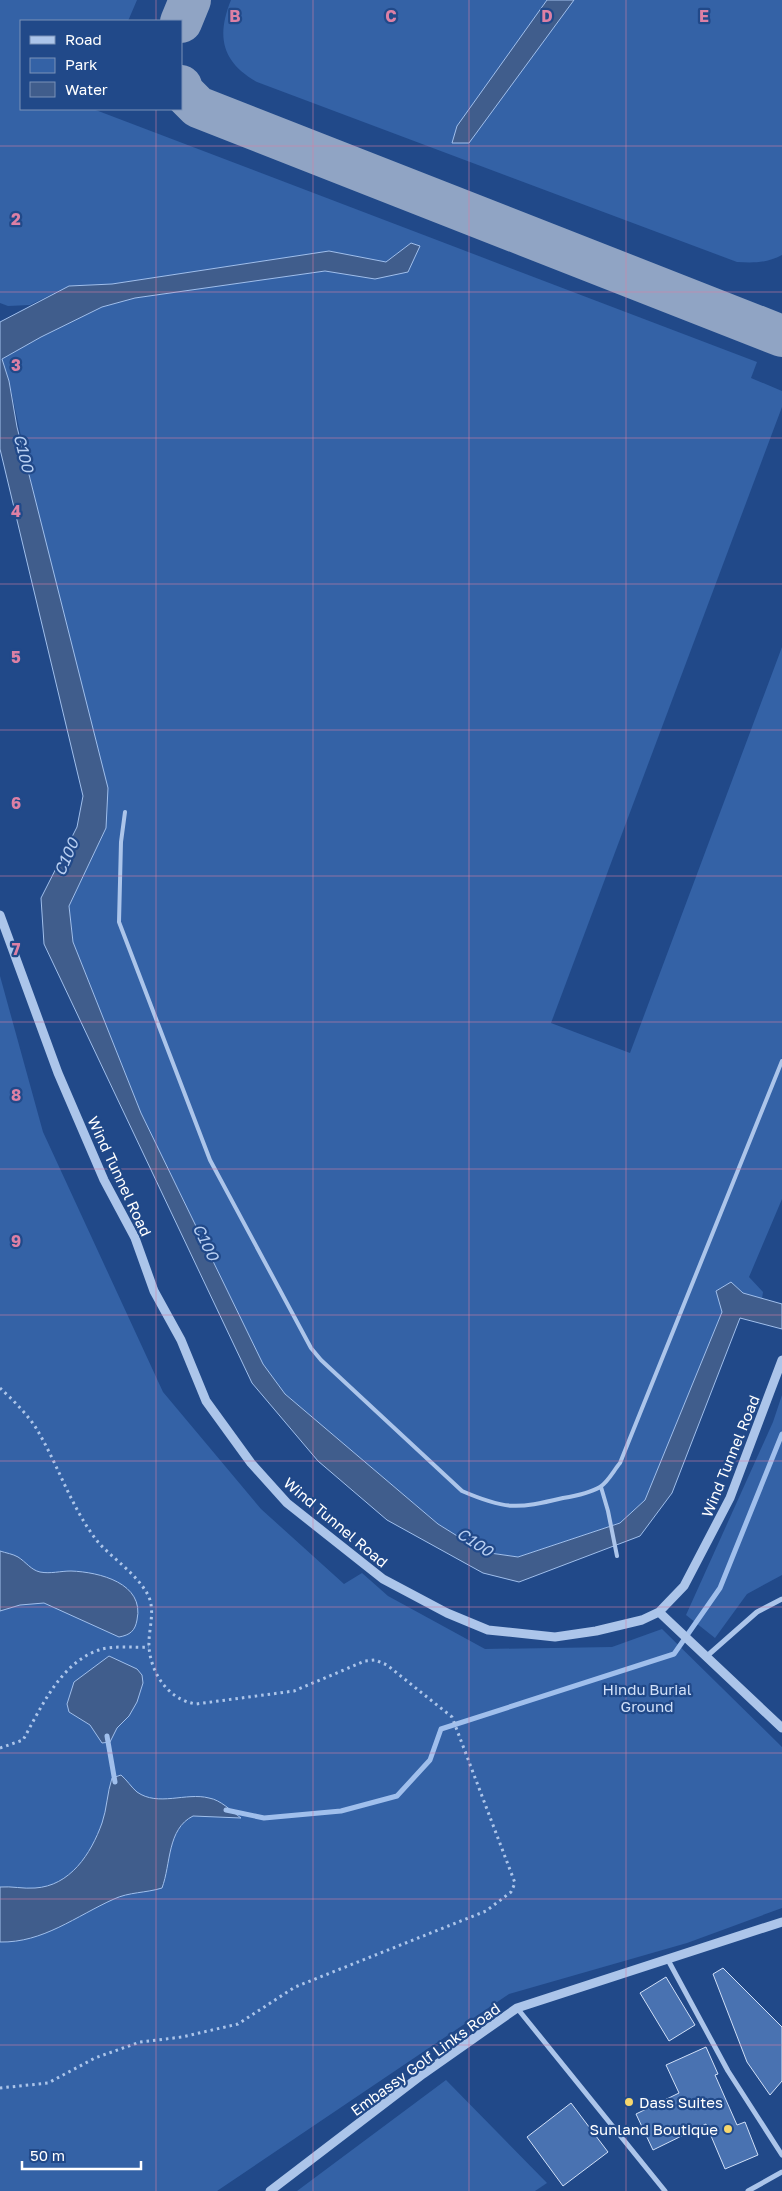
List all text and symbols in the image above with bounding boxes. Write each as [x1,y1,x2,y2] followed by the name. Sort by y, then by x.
[229,6,241,26] text: B
[385,6,397,26] text: C
[541,6,553,26] text: D
[699,6,709,26] text: E
[20,20,182,110] legend
[65,30,102,48] text: Road
[65,55,98,73] text: Park
[65,80,108,98] text: Water
[11,209,21,229] text: 2
[11,355,21,375] text: 3
[10,432,39,475] water label: C100
[11,501,21,521] text: 4
[11,647,21,667] text: 5
[11,793,21,813] text: 6
[49,834,83,879] water label: C100
[12,939,21,959] text: 7
[11,1085,21,1105] text: 8
[84,1113,156,1239] street label: Wind Tunnel Road
[189,1220,224,1265] water label: C100
[11,1231,21,1251] text: 9
[697,1392,763,1520] street label: Wind Tunnel Road
[280,1473,392,1571] street label: Wind Tunnel Road
[453,1523,497,1561] water label: C100
[603,1680,692,1715] park label: Hindu Burial Ground
[347,1999,503,2119] street label: Embassy Golf Links Road
[639,2093,723,2111] place label: Dass Suites
[623,2096,635,2108] marker: Dass Suites
[589,2120,718,2138] place label: Sunland Boutique
[722,2123,734,2135] marker: Sunland Boutique
[22,2138,141,2170] scale bar
[30,2146,65,2164] text: 50 m

